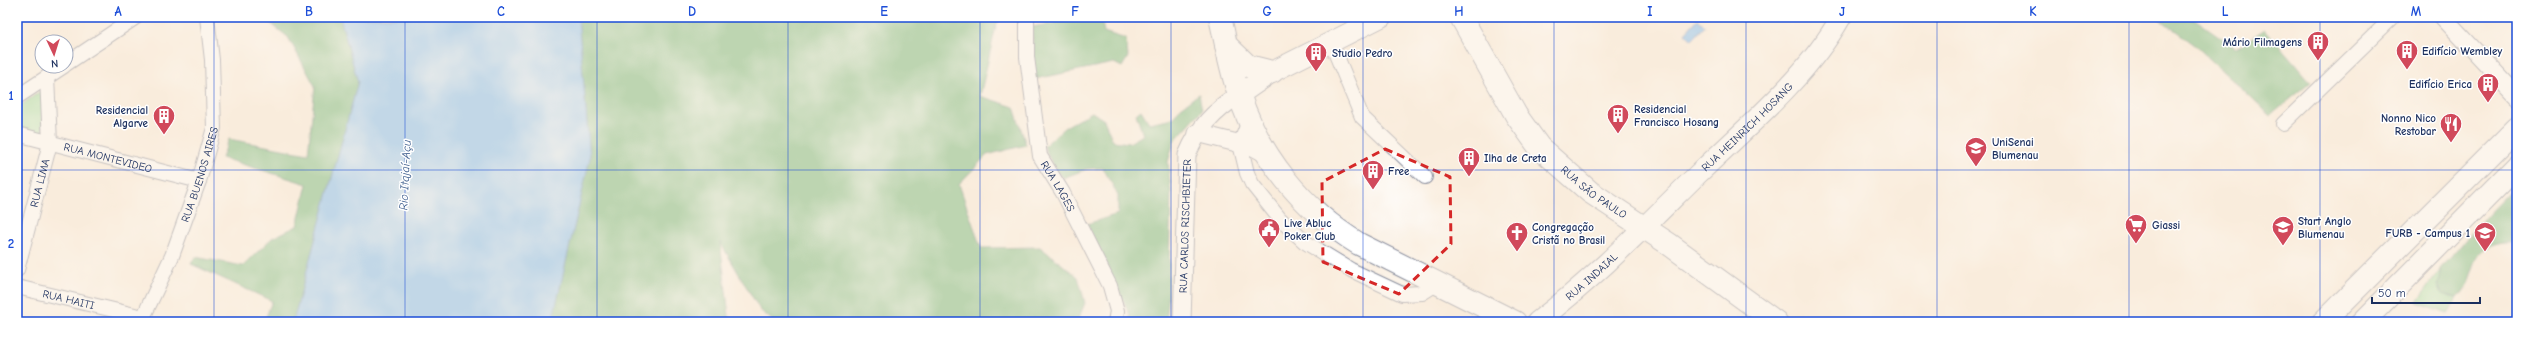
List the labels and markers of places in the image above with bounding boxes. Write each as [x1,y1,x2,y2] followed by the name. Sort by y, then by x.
[2305,29,2331,62] building icon: Mário Filmagens
[2223,36,2302,49] place label: Mário Filmagens
[2394,38,2420,71] building icon: Edifício Wembley
[1303,40,1329,73] building icon: Studio Pedro
[2422,45,2502,58] place label: Edifício Wembley
[1332,47,1393,60] place label: Studio Pedro
[2475,71,2501,104] building icon: Edifício Erica
[2409,78,2472,91] place label: Edifício Erica
[1605,102,1631,135] building icon: Residencial Francisco Hosang
[151,103,177,136] building icon: Residencial Algarve
[1634,103,1719,129] place label: Residencial Francisco Hosang
[96,104,149,130] place label: Residencial Algarve
[2438,111,2464,144] restaurant icon: Nonno Nico Restobar
[2381,112,2437,138] place label: Nonno Nico Restobar
[1963,135,1989,168] school or university icon: UniSenai Blumenau
[1992,136,2038,162] place label: UniSenai Blumenau
[1456,145,1482,178] building icon: Ilha de Creta
[1484,152,1546,165] place label: Ilha de Creta
[1360,158,1386,191] building icon: Free
[1388,165,1410,178] place label: Free
[2123,212,2149,245] supermarket icon: Giassi
[2270,214,2296,247] school or university icon: Start Anglo Blumenau
[2298,215,2352,241] place label: Start Anglo Blumenau
[1256,216,1282,249] public building icon: Live Abluc Poker Club
[1284,217,1336,243] place label: Live Abluc Poker Club
[2152,219,2180,232] place label: Giassi
[1504,220,1530,253] church icon: Congregação Cristã no Brasil
[2472,220,2498,253] school or university icon: FURB - Campus 1
[1532,221,1605,247] place label: Congregação Cristã no Brasil
[2385,227,2470,240] place label: FURB - Campus 1

